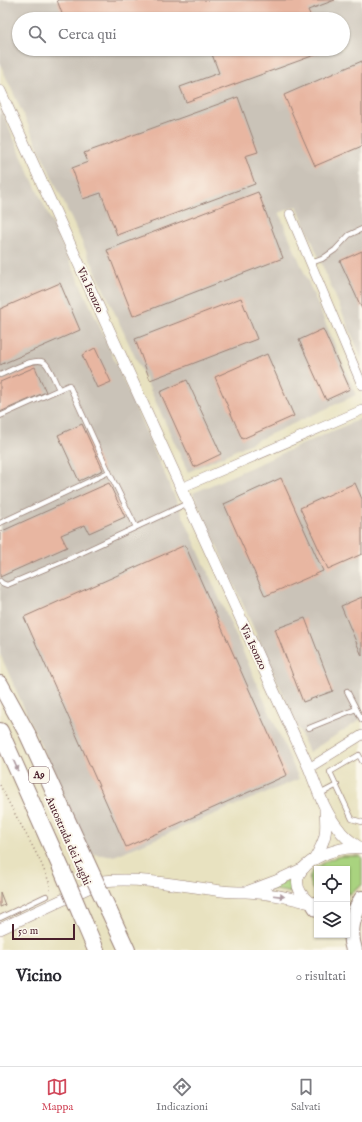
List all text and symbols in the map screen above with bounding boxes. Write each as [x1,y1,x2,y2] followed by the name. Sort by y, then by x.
[12,12,350,56] search box
[26,23,48,45] icon: search
[58,25,117,44] text: Cerca qui
[73,264,107,315] street label: Via Isonzo
[236,621,270,672] street label: Via Isonzo
[13,761,19,772] one-way arrow
[29,767,49,783] road number: A9
[42,793,94,888] street label: Autostrada dei Laghi
[314,866,350,938] map controls
[314,866,350,902] button: locate
[272,893,285,899] one-way arrow
[314,902,350,938] button: layers
[12,922,75,941] scale bar
[18,924,38,938] text: 50 m
[16,966,62,987] text: Vicino
[296,968,346,985] text: 0 risultati
[42,1076,73,1114] tab: Mappa
[156,1076,208,1114] tab: Indicazioni
[291,1076,320,1114] tab: Salvati

